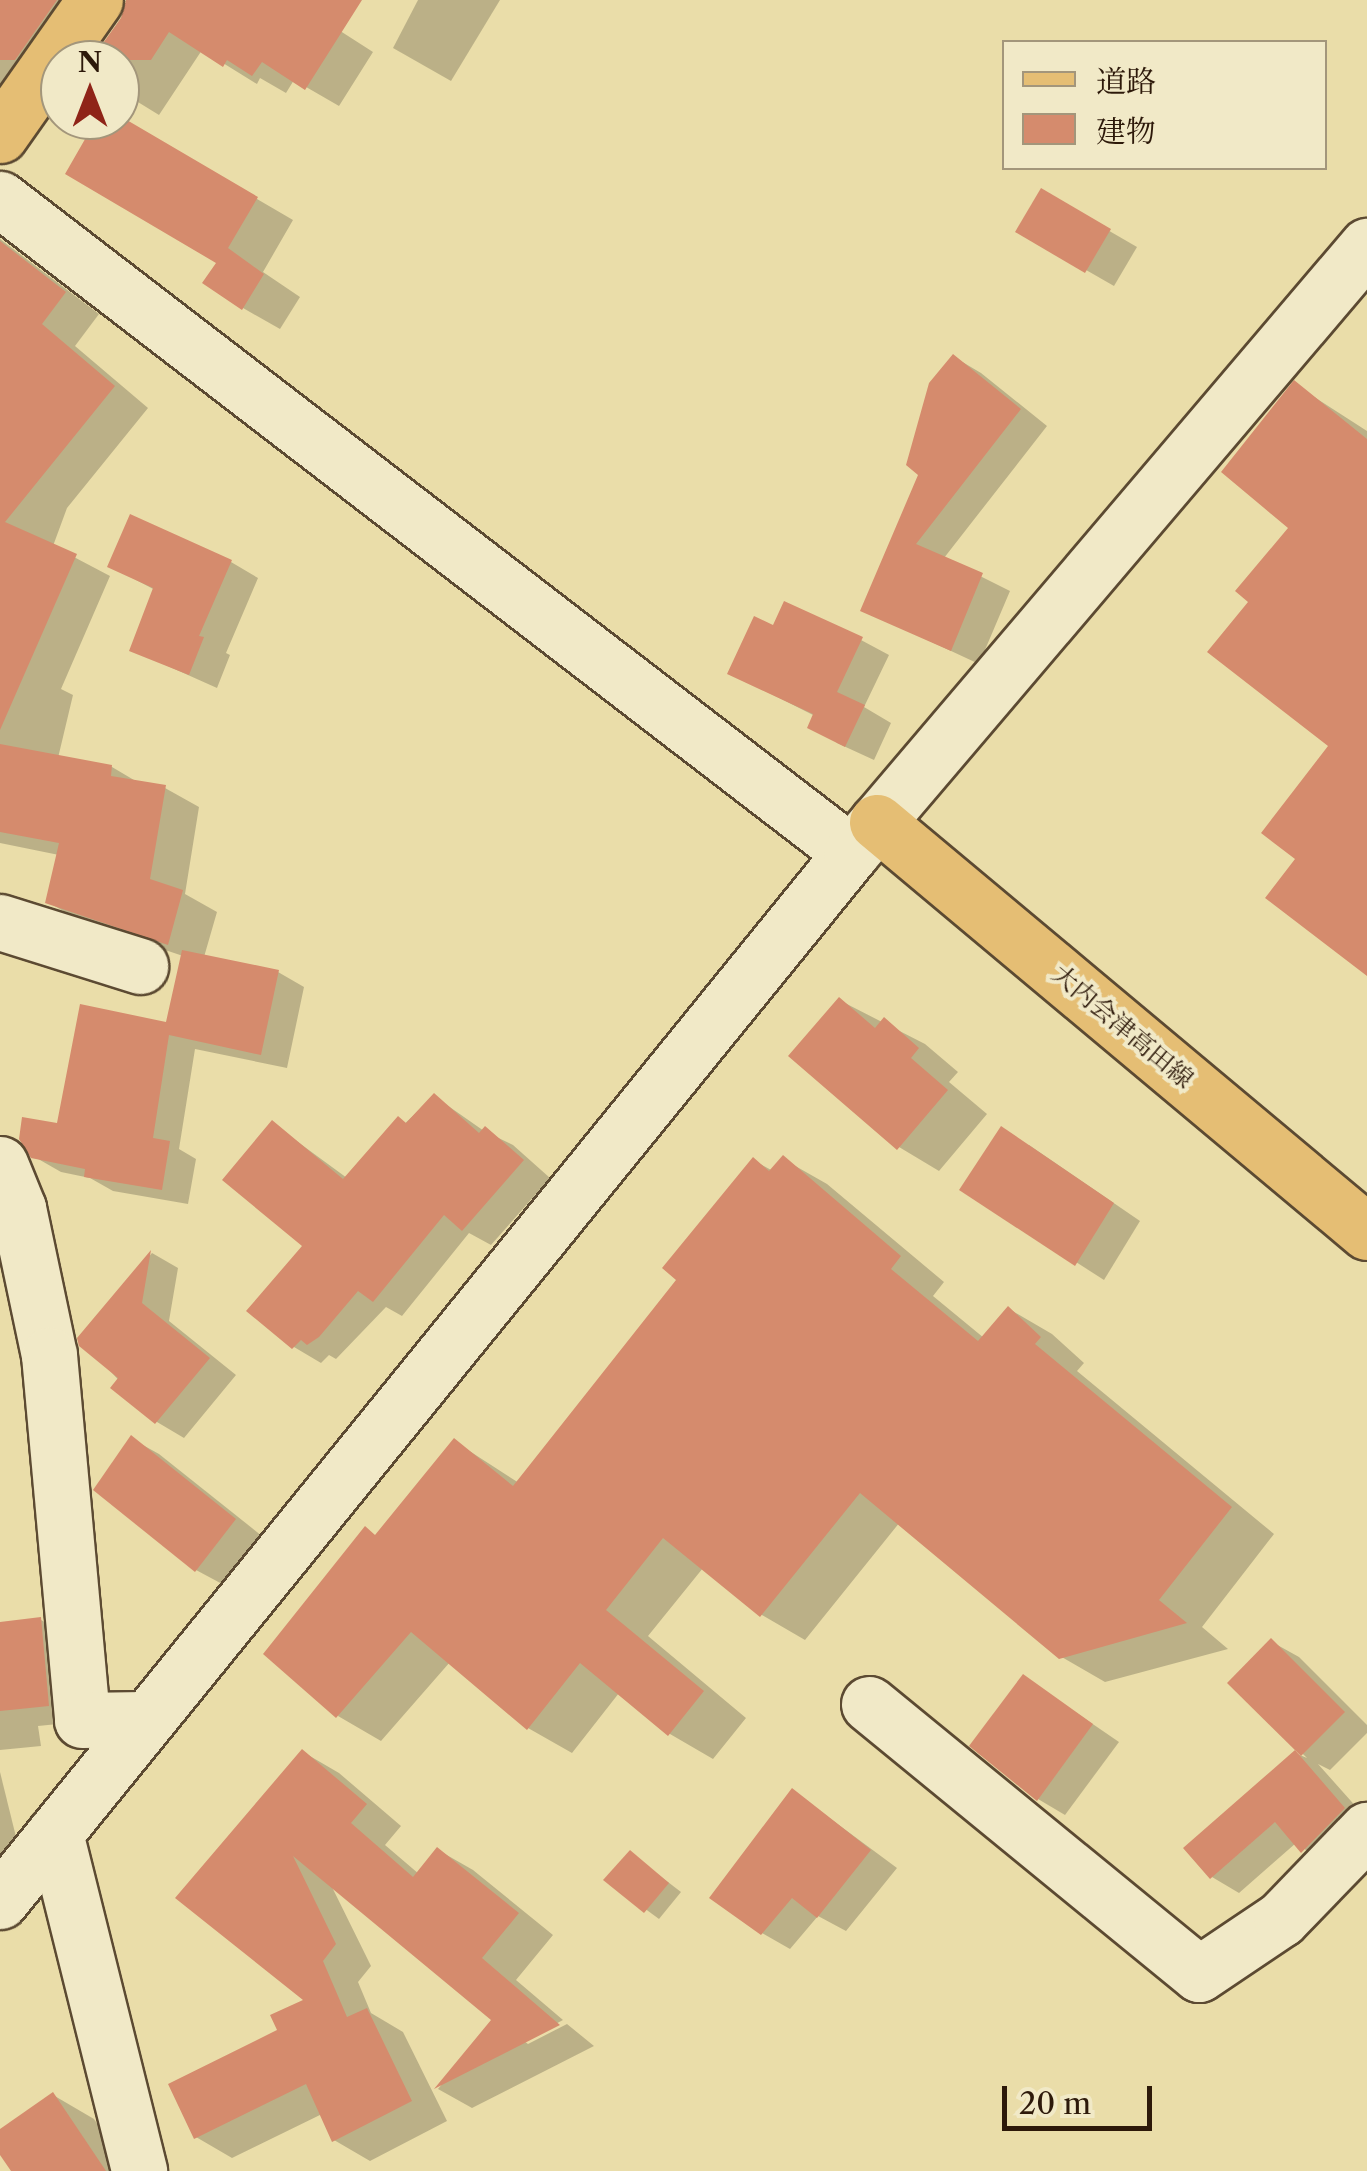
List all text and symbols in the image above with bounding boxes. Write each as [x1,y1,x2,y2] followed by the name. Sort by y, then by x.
[40,40,140,140] north arrow
[1002,40,1327,170] legend
[78,45,102,79] text: N
[1096,63,1156,100] text: 道路
[1096,113,1156,150] text: 建物
[1045,959,1199,1095] street label: 大内会津高田線
[1007,2066,1157,2128] scale bar
[1019,2085,1091,2122] text: 20 m

